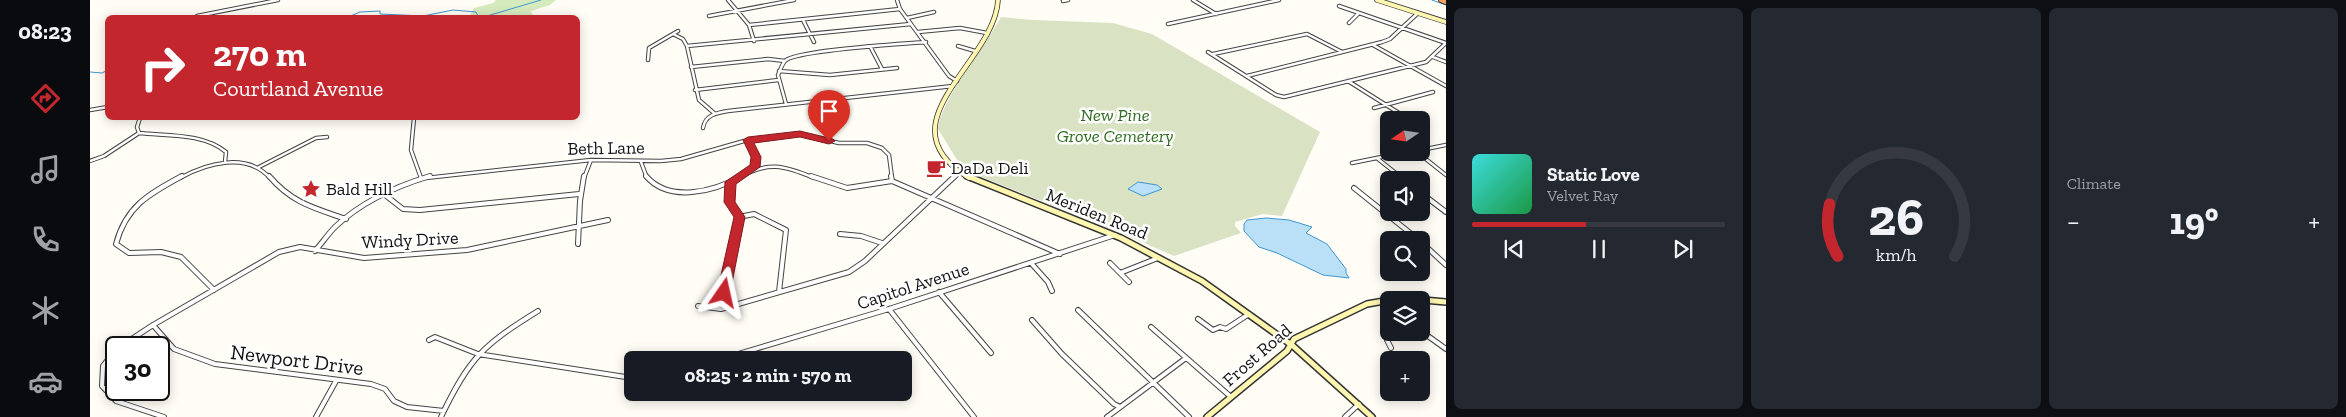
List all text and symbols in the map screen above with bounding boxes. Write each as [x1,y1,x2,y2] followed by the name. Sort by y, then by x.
[18,18,72,45] text: 08:23
[213,33,307,75] text: 270 m
[130,35,195,100] icon: right
[213,75,383,102] text: Courtland Avenue
[28,81,63,116] icon: directions
[808,90,850,141] pin
[815,97,843,125] icon: arrive
[1057,104,1173,147] park label: New Pine Grove Cemetery
[1380,111,1430,161] north arrow
[1380,111,1430,401] map controls
[567,136,645,160] street label: Beth Lane
[28,152,63,187] icon: music
[925,157,947,179] cafe icon: DaDa Deli
[951,157,1029,179] place label: DaDa Deli
[1547,163,1640,186] text: Static Love
[1380,171,1430,221] button: sound
[2067,174,2121,193] text: Climate
[300,178,322,200] place icon: Bald Hill
[326,178,393,200] place label: Bald Hill
[1043,184,1151,244] street label: Meriden Road
[1547,186,1618,205] text: Velvet Ray
[1868,186,1924,248] text: 26
[2169,198,2219,244] text: 19°
[2067,205,2080,238] text: −
[2308,205,2320,238] text: +
[28,222,63,257] icon: phone
[361,226,459,254] street label: Windy Drive
[1380,231,1430,281] button: search
[1500,235,1528,263] icon: previous
[1585,235,1613,263] icon: pause
[1669,235,1697,263] icon: next
[1876,244,1916,266] text: km/h
[854,258,972,314] street label: Capitol Avenue
[697,266,749,318] position arrow
[1380,291,1430,341] button: layers
[28,293,63,328] icon: climate
[1218,319,1296,391] street label: Frost Road
[105,336,170,401] speed limit sign: 30
[229,339,365,380] street label: Newport Drive
[1380,351,1430,401] button: +
[28,364,63,399] icon: car
[685,364,851,387] text: 08:25 · 2 min · 570 m

